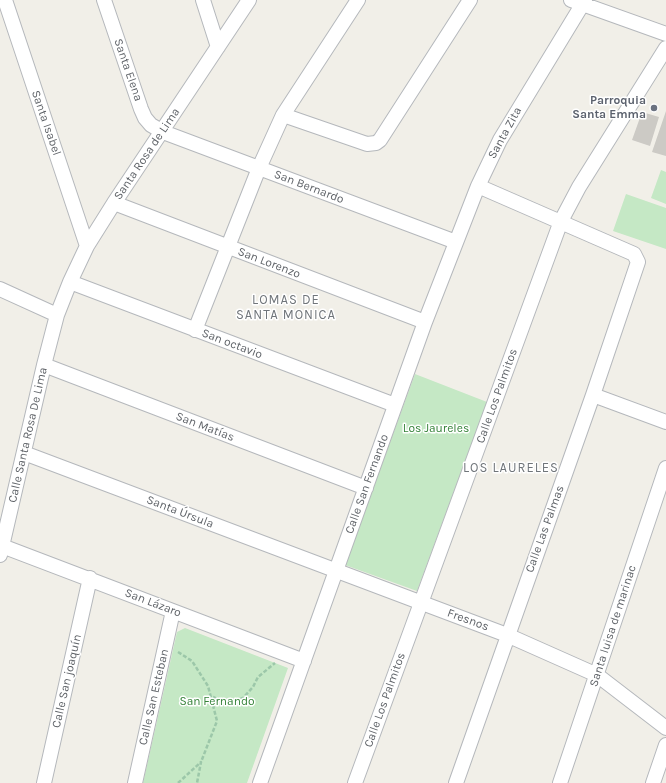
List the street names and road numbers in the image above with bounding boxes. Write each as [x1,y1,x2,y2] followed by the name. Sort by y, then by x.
[111,37,145,103] street label: Santa Elena
[28,89,64,157] street label: Santa Isabel
[111,105,183,203] street label: Santa Rosa de Lima
[485,105,525,161] street label: Santa Zita
[272,167,346,207] street label: San Bernardo
[236,244,302,282] street label: San Lorenzo
[200,326,264,362] street label: San octavio
[473,347,521,445] street label: Calle Los Palmitos
[5,366,51,504] street label: Calle Santa Rosa De Lima
[174,409,236,445] street label: San Matías
[342,432,392,536] street label: Calle San Fernando
[523,483,567,575] street label: Calle Las Palmas
[144,493,216,531] street label: Santa Úrsula
[587,563,639,689] street label: Santa luisa de marinac
[123,586,183,620] street label: San Lázaro
[445,606,491,634] street label: Fresnos
[49,633,85,729] street label: Calle San joaquín
[136,647,172,747] street label: Calle San Esteban
[361,651,409,749] street label: Calle Los Palmitos

